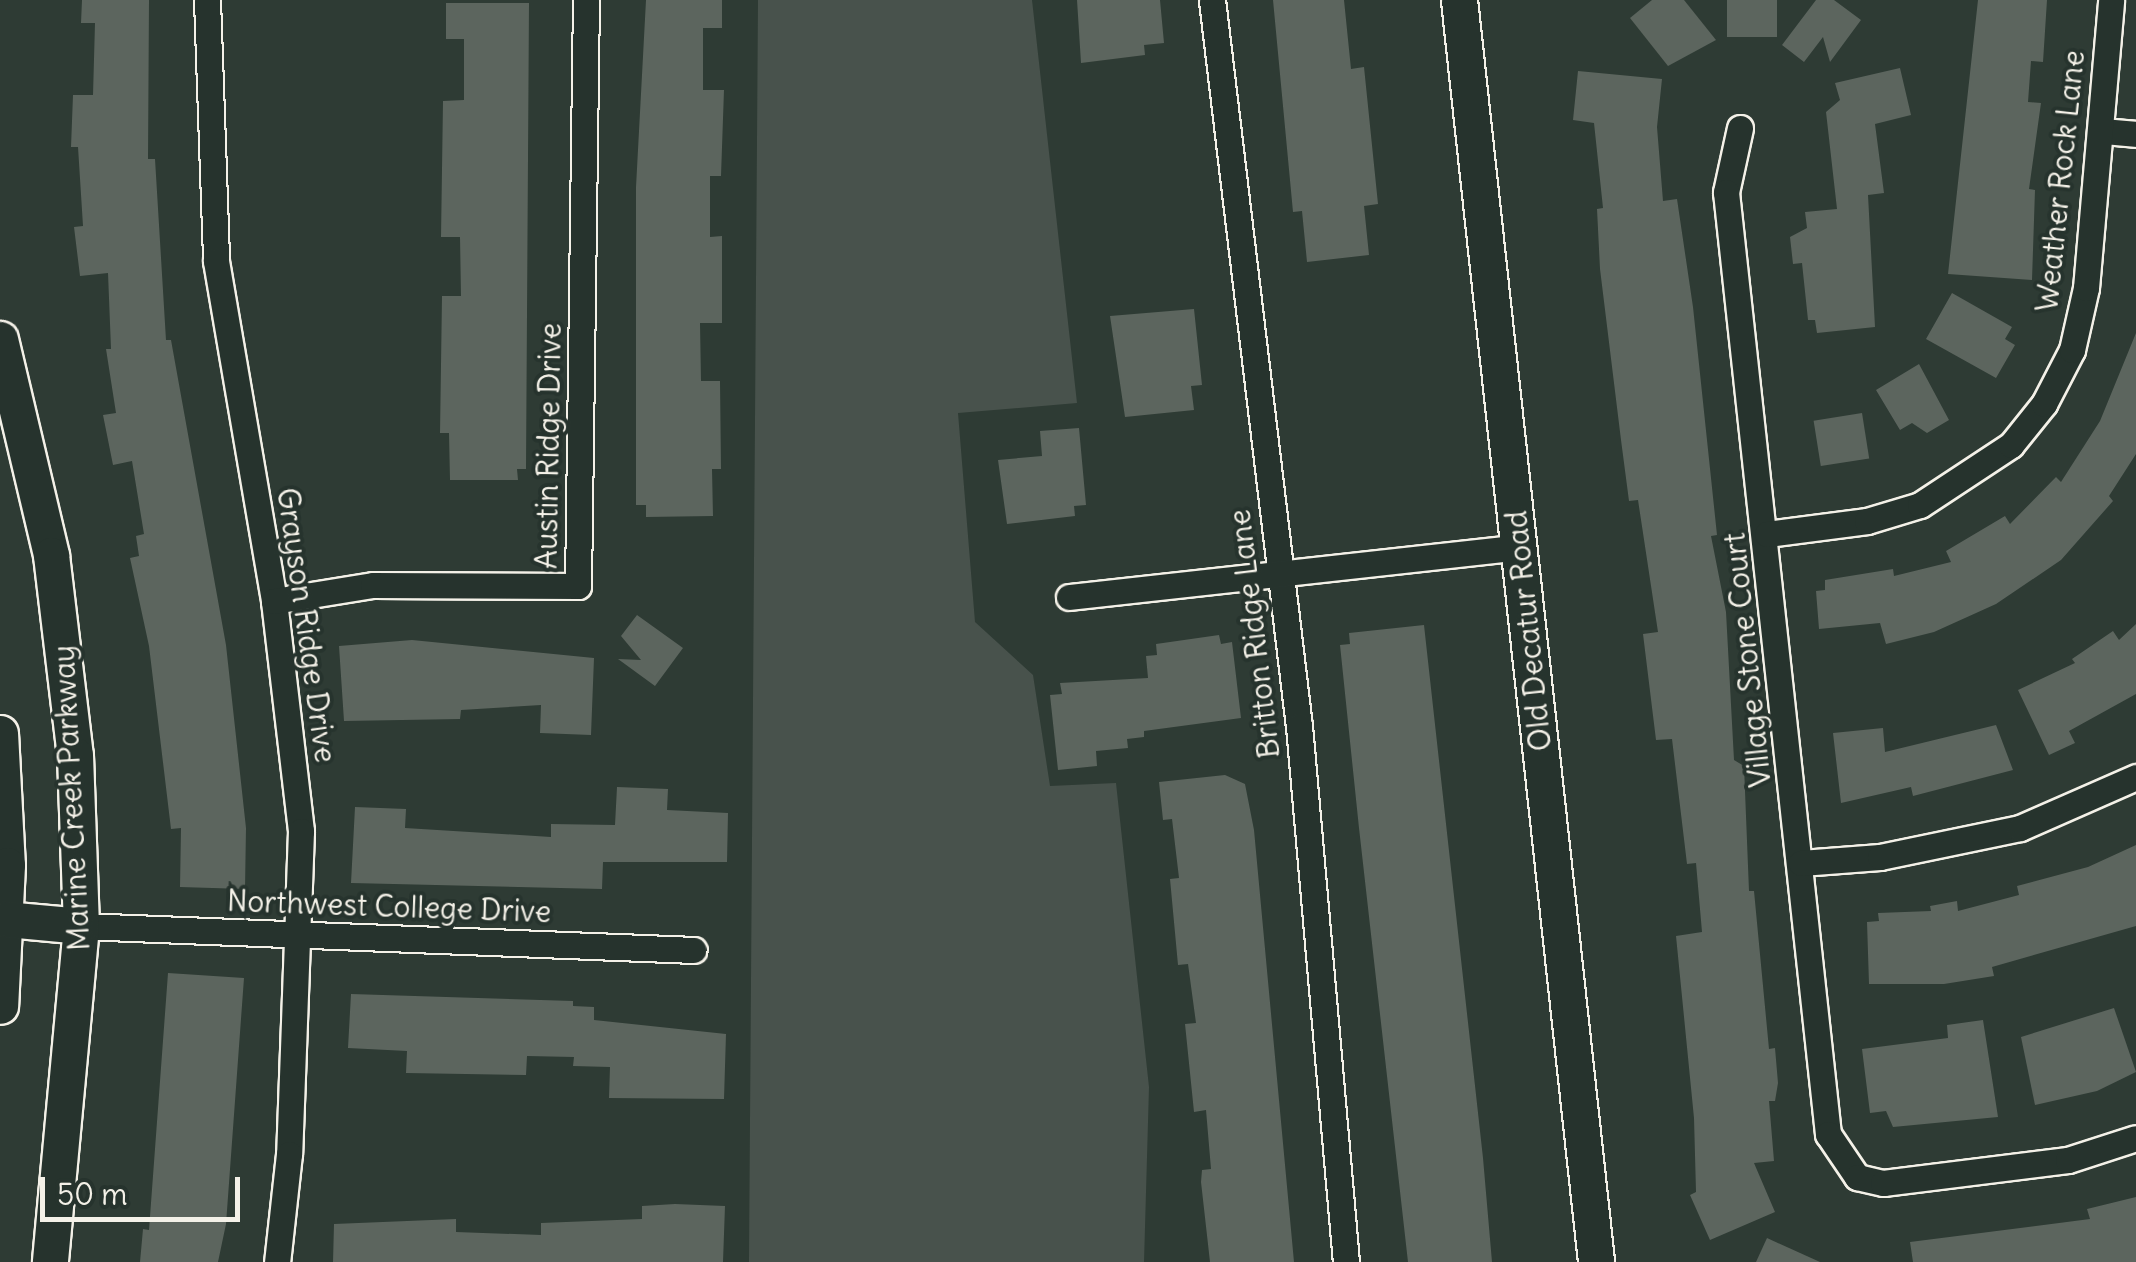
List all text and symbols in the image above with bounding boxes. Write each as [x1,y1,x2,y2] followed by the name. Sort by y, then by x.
[2028,49,2092,313] street label: Weather Rock Lane
[528,323,568,569] street label: Austin Ridge Drive
[270,485,344,765] street label: Grayson Ridge Drive
[1221,508,1287,760] street label: Britton Ridge Lane
[1497,509,1559,753] street label: Old Decatur Road
[1716,531,1778,789] street label: Village Stone Court
[45,644,97,952] street label: Marine Creek Parkway
[226,882,552,930] street label: Northwest College Drive
[45,1157,245,1219] scale bar
[57,1175,127,1213] text: 50 m

